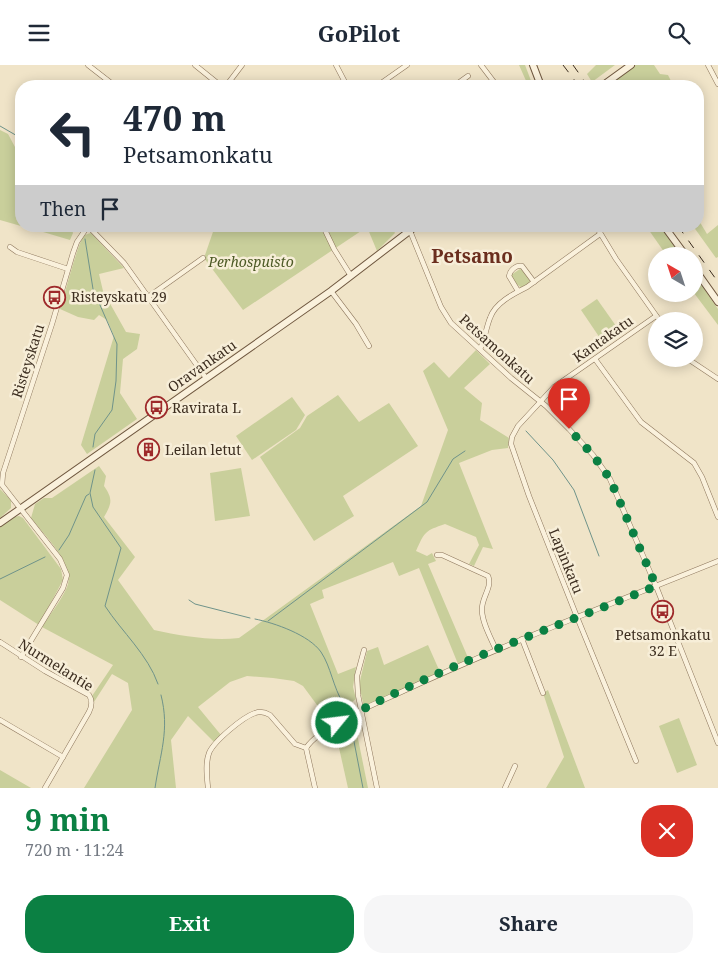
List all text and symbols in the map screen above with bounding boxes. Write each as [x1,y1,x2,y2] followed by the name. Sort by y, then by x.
[318,18,400,48] text: GoPilot
[25,19,53,47] icon: menu
[665,19,693,47] icon: search
[123,94,226,141] text: 470 m
[40,100,105,165] icon: left
[123,139,273,169] text: Petsamonkatu
[96,195,124,223] icon: arrive
[40,196,86,222] text: Then
[431,243,513,269] district label: Petsamo
[648,247,702,303] north arrow
[648,247,703,367] map controls
[207,252,294,271] park label: Perhospuisto
[43,285,67,309] bus stop icon: Risteyskatu 29
[71,287,167,306] place label: Risteyskatu 29
[456,310,539,388] street label: Petsamonkatu
[569,311,637,366] street label: Kantakatu
[648,312,703,367] button: layers
[7,321,48,400] street label: Risteyskatu
[164,335,240,396] street label: Oravankatu
[548,378,590,429] pin
[555,385,583,413] icon: arrive
[144,396,168,420] bus stop icon: Ravirata L
[172,398,241,417] place label: Ravirata L
[137,438,161,462] building icon: Leilan letut
[165,440,241,459] place label: Leilan letut
[545,525,588,596] street label: Lapinkatu
[651,600,675,624] bus stop icon: Petsamonkatu 32 E
[615,625,711,660] place label: Petsamonkatu 32 E
[15,634,97,695] street label: Nurmelantie
[310,696,362,748] position arrow
[25,799,110,840] text: 9 min
[641,805,693,857] button: close
[25,839,124,861] text: 720 m · 11:24
[25,895,354,953] button: Exit
[364,895,693,953] button: Share

